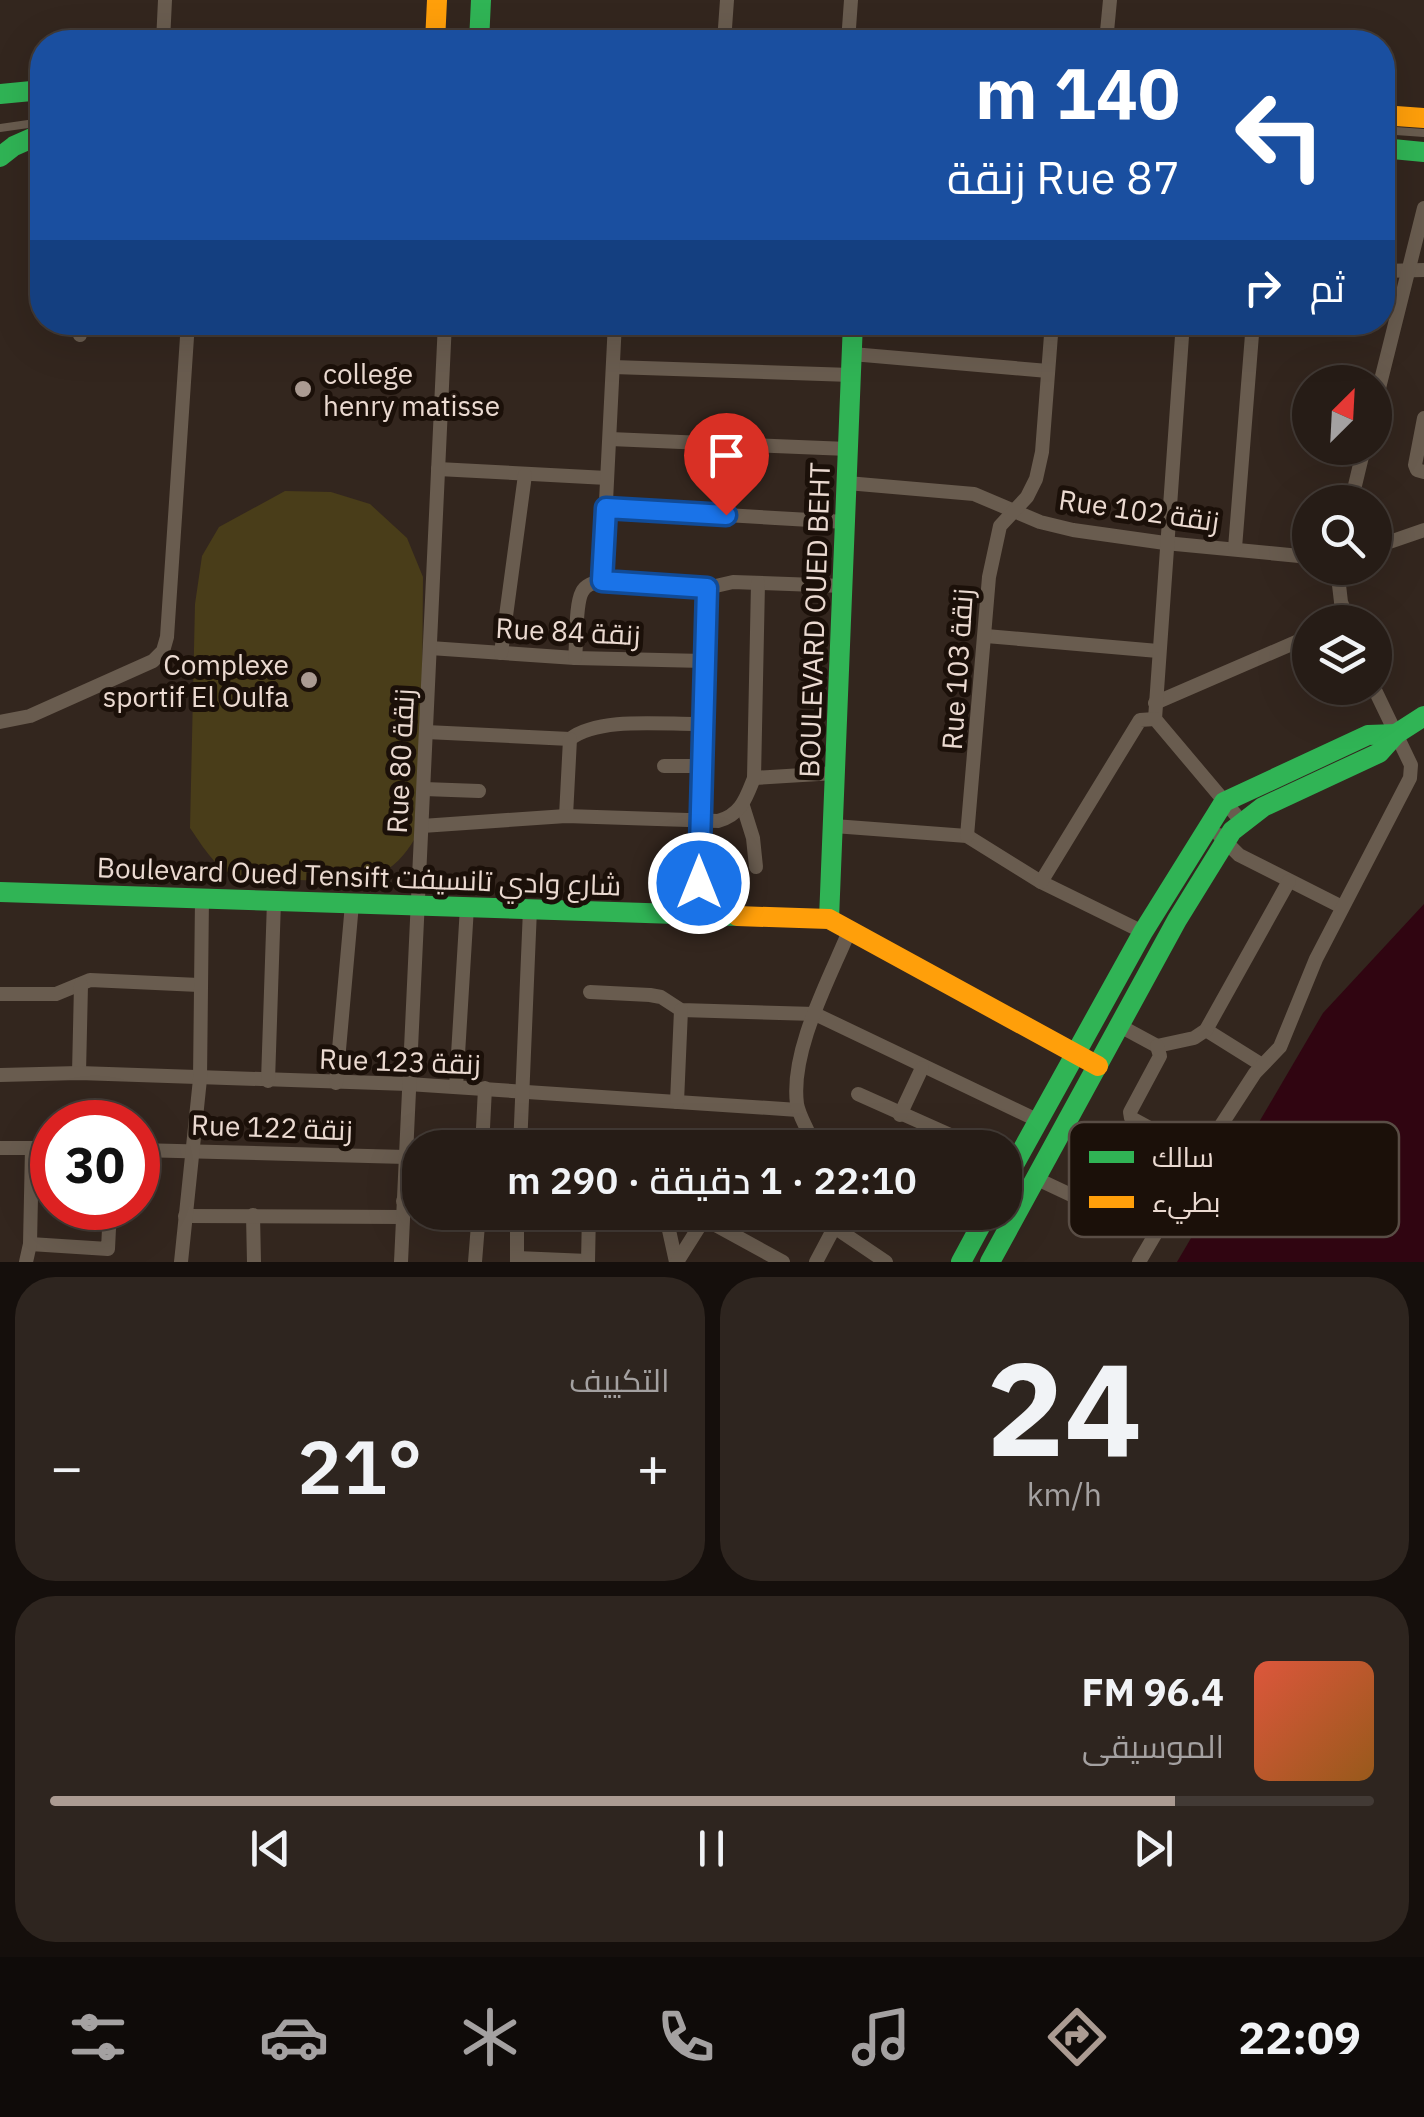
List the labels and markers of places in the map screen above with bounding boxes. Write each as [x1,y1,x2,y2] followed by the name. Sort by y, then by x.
[323,355,500,424] place label: college henry matisse
[292,378,314,400] marker: college henry matisse
[684,413,769,516] pin
[103,646,289,715] place label: Complexe sportif El Oulfa
[298,669,320,691] marker: Complexe sportif El Oulfa

